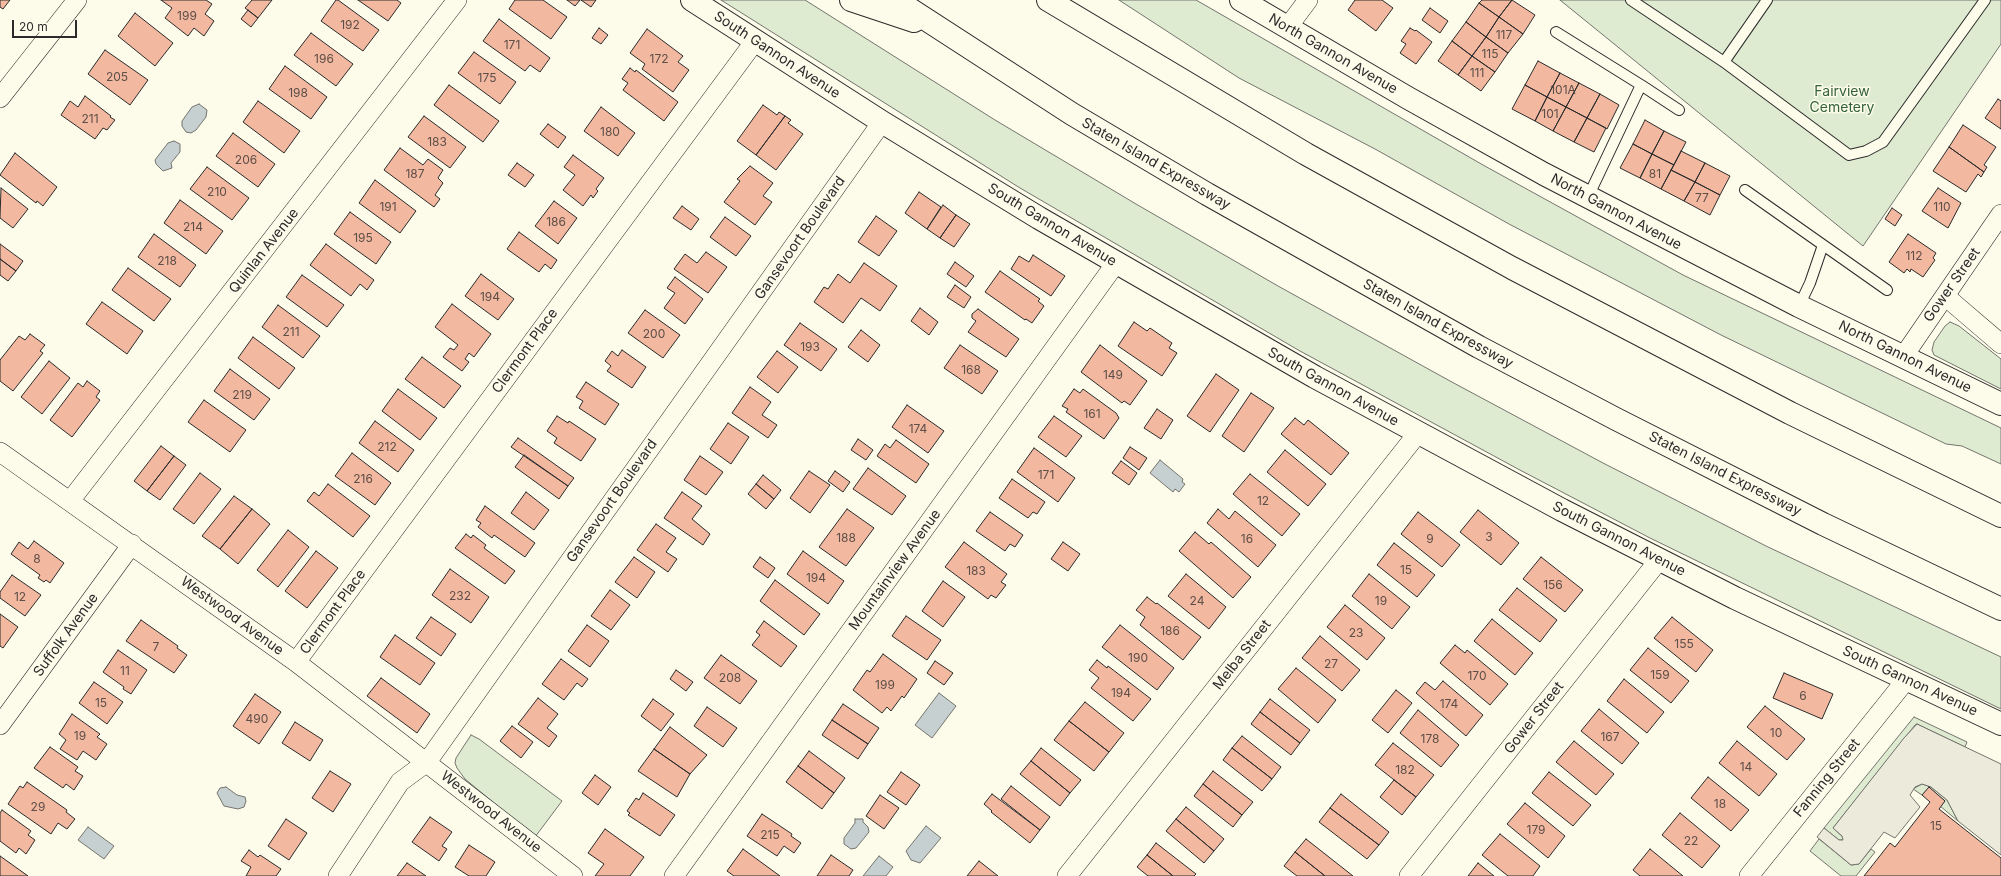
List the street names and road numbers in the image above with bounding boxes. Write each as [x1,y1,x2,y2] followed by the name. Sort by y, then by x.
[711,8,843,102] street label: South Gannon Avenue
[1266,10,1400,98] street label: North Gannon Avenue
[1079,114,1233,214] street label: Staten Island Expressway
[1548,170,1684,254] street label: North Gannon Avenue
[751,173,849,303] street label: Gansevoort Boulevard
[985,180,1119,270] street label: South Gannon Avenue
[226,205,302,297] street label: Quinlan Avenue
[1920,245,1984,325] street label: Gower Street
[1360,276,1516,372] street label: Staten Island Expressway
[489,305,561,397] street label: Clermont Place
[1836,317,1974,397] street label: North Gannon Avenue
[1265,344,1401,430] street label: South Gannon Avenue
[1646,428,1804,520] street label: Staten Island Expressway
[563,436,661,566] street label: Gansevoort Boulevard
[1550,498,1688,580] street label: South Gannon Avenue
[846,506,944,634] street label: Mountainview Avenue
[297,566,369,658] street label: Clermont Place
[177,573,287,659] street label: Westwood Avenue
[30,590,102,680] street label: Suffolk Avenue
[1209,617,1275,693] street label: Melba Street
[1840,642,1980,720] street label: South Gannon Avenue
[1501,679,1567,757] street label: Gower Street
[1790,735,1864,821] street label: Fanning Street
[437,767,545,857] street label: Westwood Avenue

